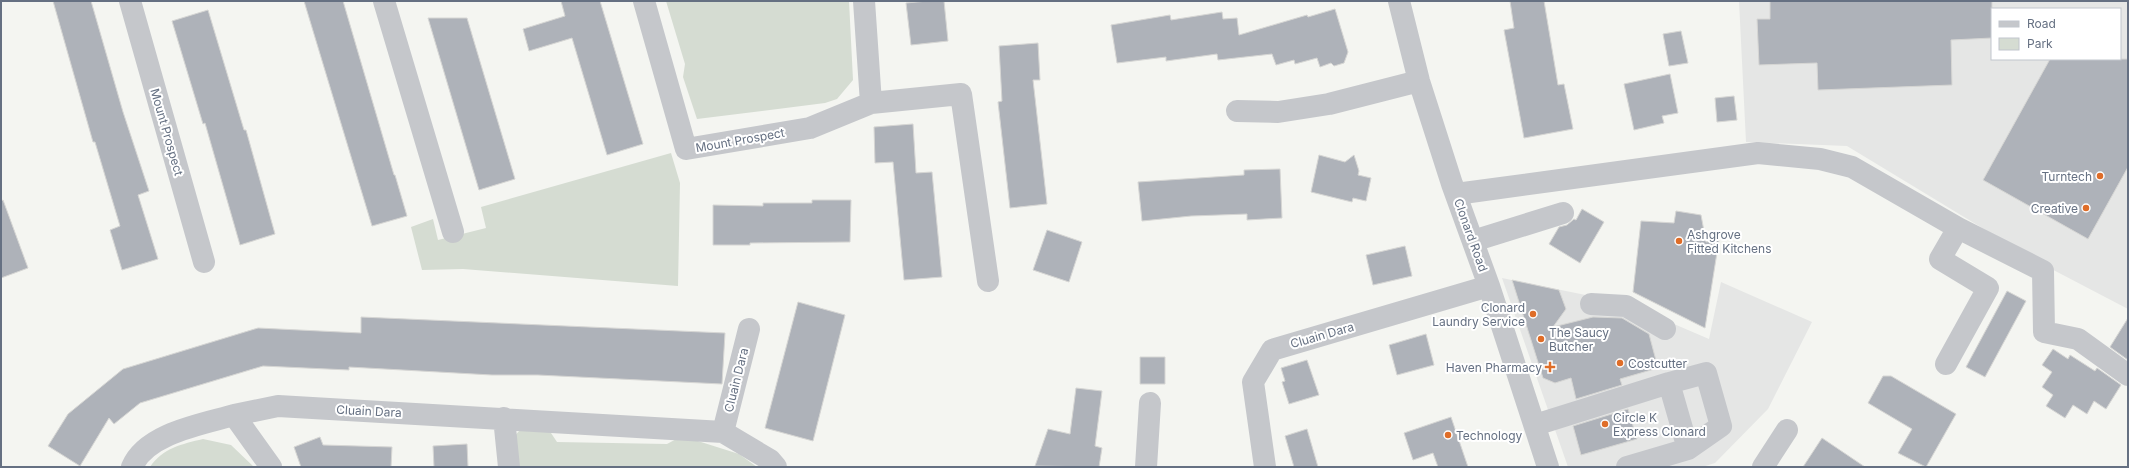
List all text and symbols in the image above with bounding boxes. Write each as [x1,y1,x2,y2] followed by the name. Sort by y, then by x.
[1991,8,2121,60] legend
[2027,16,2056,31] text: Road
[2027,36,2053,51] text: Park
[147,87,187,177] street label: Mount Prospect
[694,125,786,155] street label: Mount Prospect
[2041,169,2092,184] place label: Turntech
[2095,171,2105,181] marker: Turntech
[1451,196,1491,274] street label: Clonard Road
[2031,201,2078,216] place label: Creative
[2081,203,2091,213] marker: Creative
[1687,227,1772,256] place label: Ashgrove Fitted Kitchens
[1674,236,1684,246] marker: Ashgrove Fitted Kitchens
[1432,300,1525,329] place label: Clonard Laundry Service
[1528,309,1538,319] marker: Clonard Laundry Service
[1288,319,1356,351] street label: Cluain Dara
[1549,325,1609,354] place label: The Saucy Butcher
[1536,334,1546,344] marker: The Saucy Butcher
[721,346,751,414] street label: Cluain Dara
[1628,356,1687,371] place label: Costcutter
[1615,358,1625,368] marker: Costcutter
[1446,360,1542,375] place label: Haven Pharmacy
[1545,362,1555,372] marker: Haven Pharmacy
[336,402,402,420] street label: Cluain Dara
[1613,410,1706,439] place label: Circle K Express Clonard
[1600,419,1610,429] marker: Circle K Express Clonard
[1456,428,1523,443] place label: Technology
[1443,430,1453,440] marker: Technology

